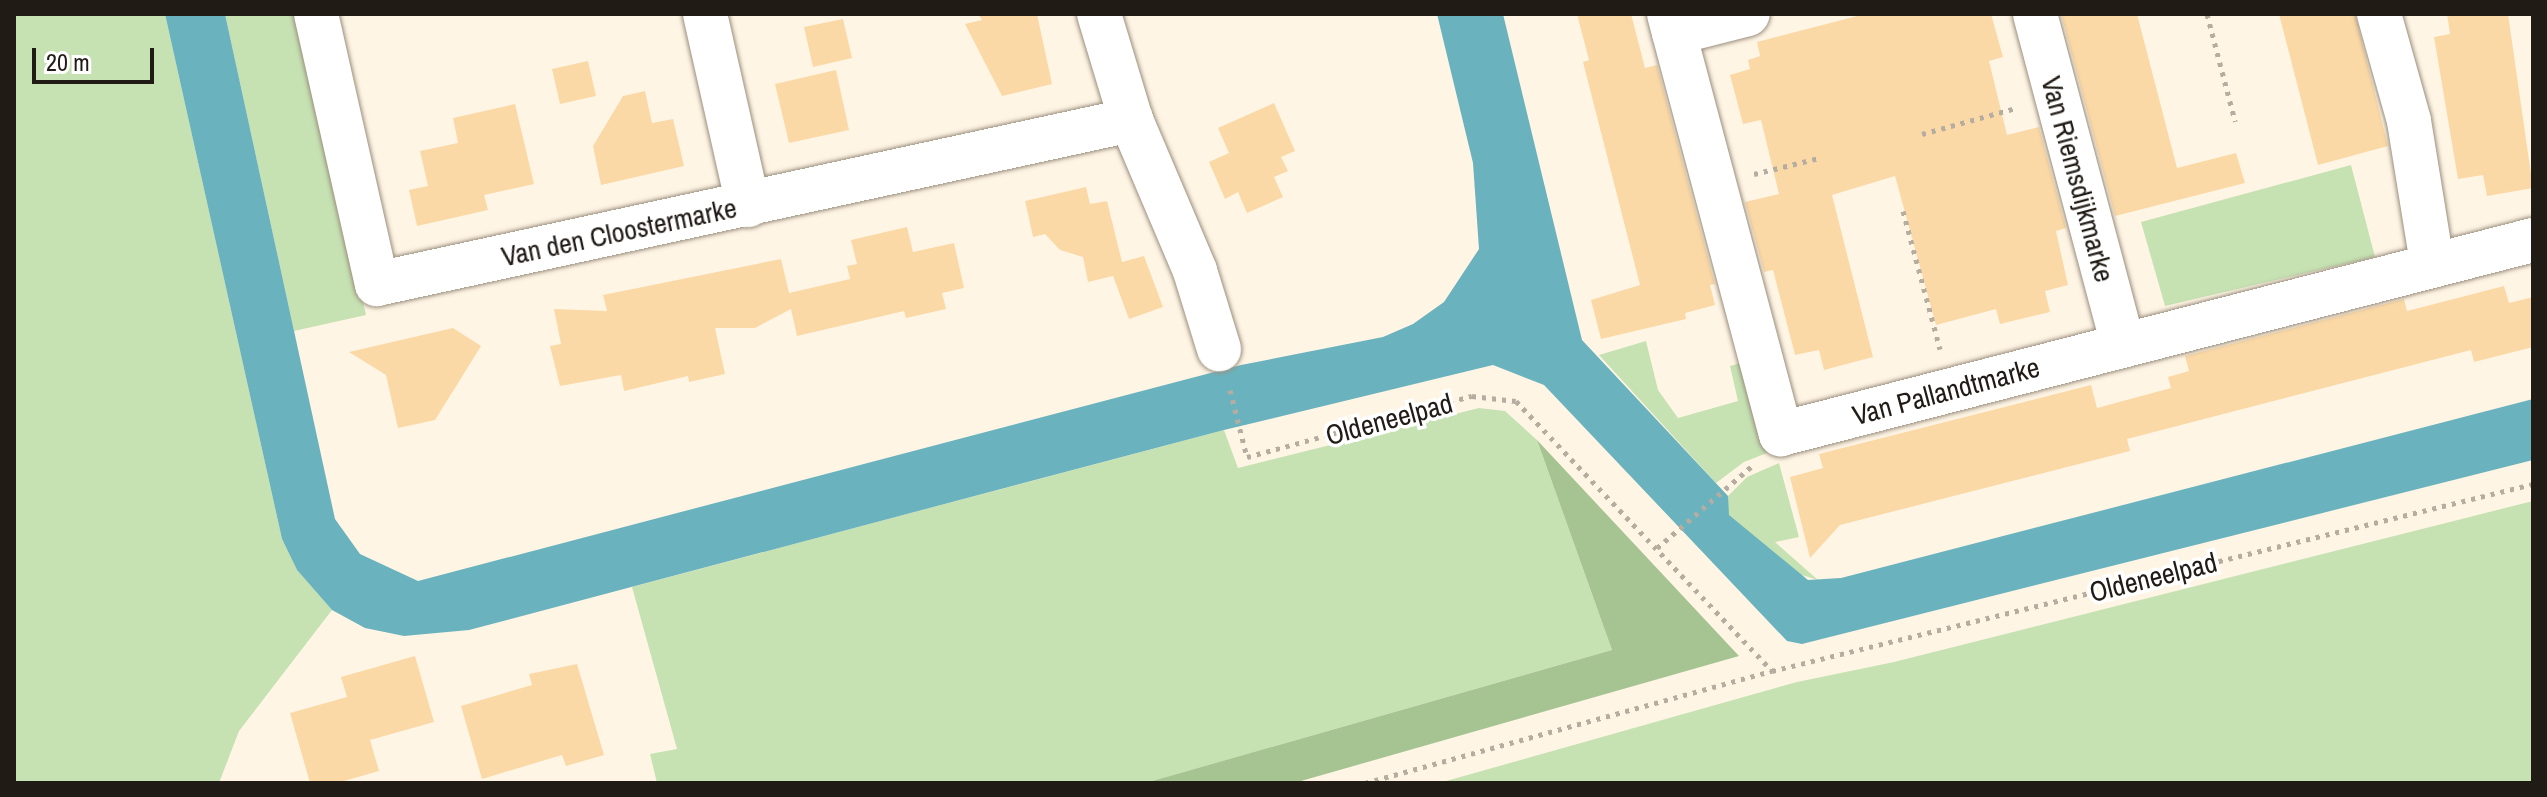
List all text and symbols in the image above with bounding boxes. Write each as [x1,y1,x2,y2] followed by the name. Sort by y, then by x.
[36,32,158,82] scale bar
[46,46,90,78] text: 20 m
[2034,73,2122,285] street label: Van Riemsdijkmarke
[498,191,740,273] street label: Van den Cloostermarke
[1849,350,2043,432] street label: Van Pallandtmarke
[1322,386,1456,452] street label: Oldeneelpad
[2086,545,2220,609] street label: Oldeneelpad

